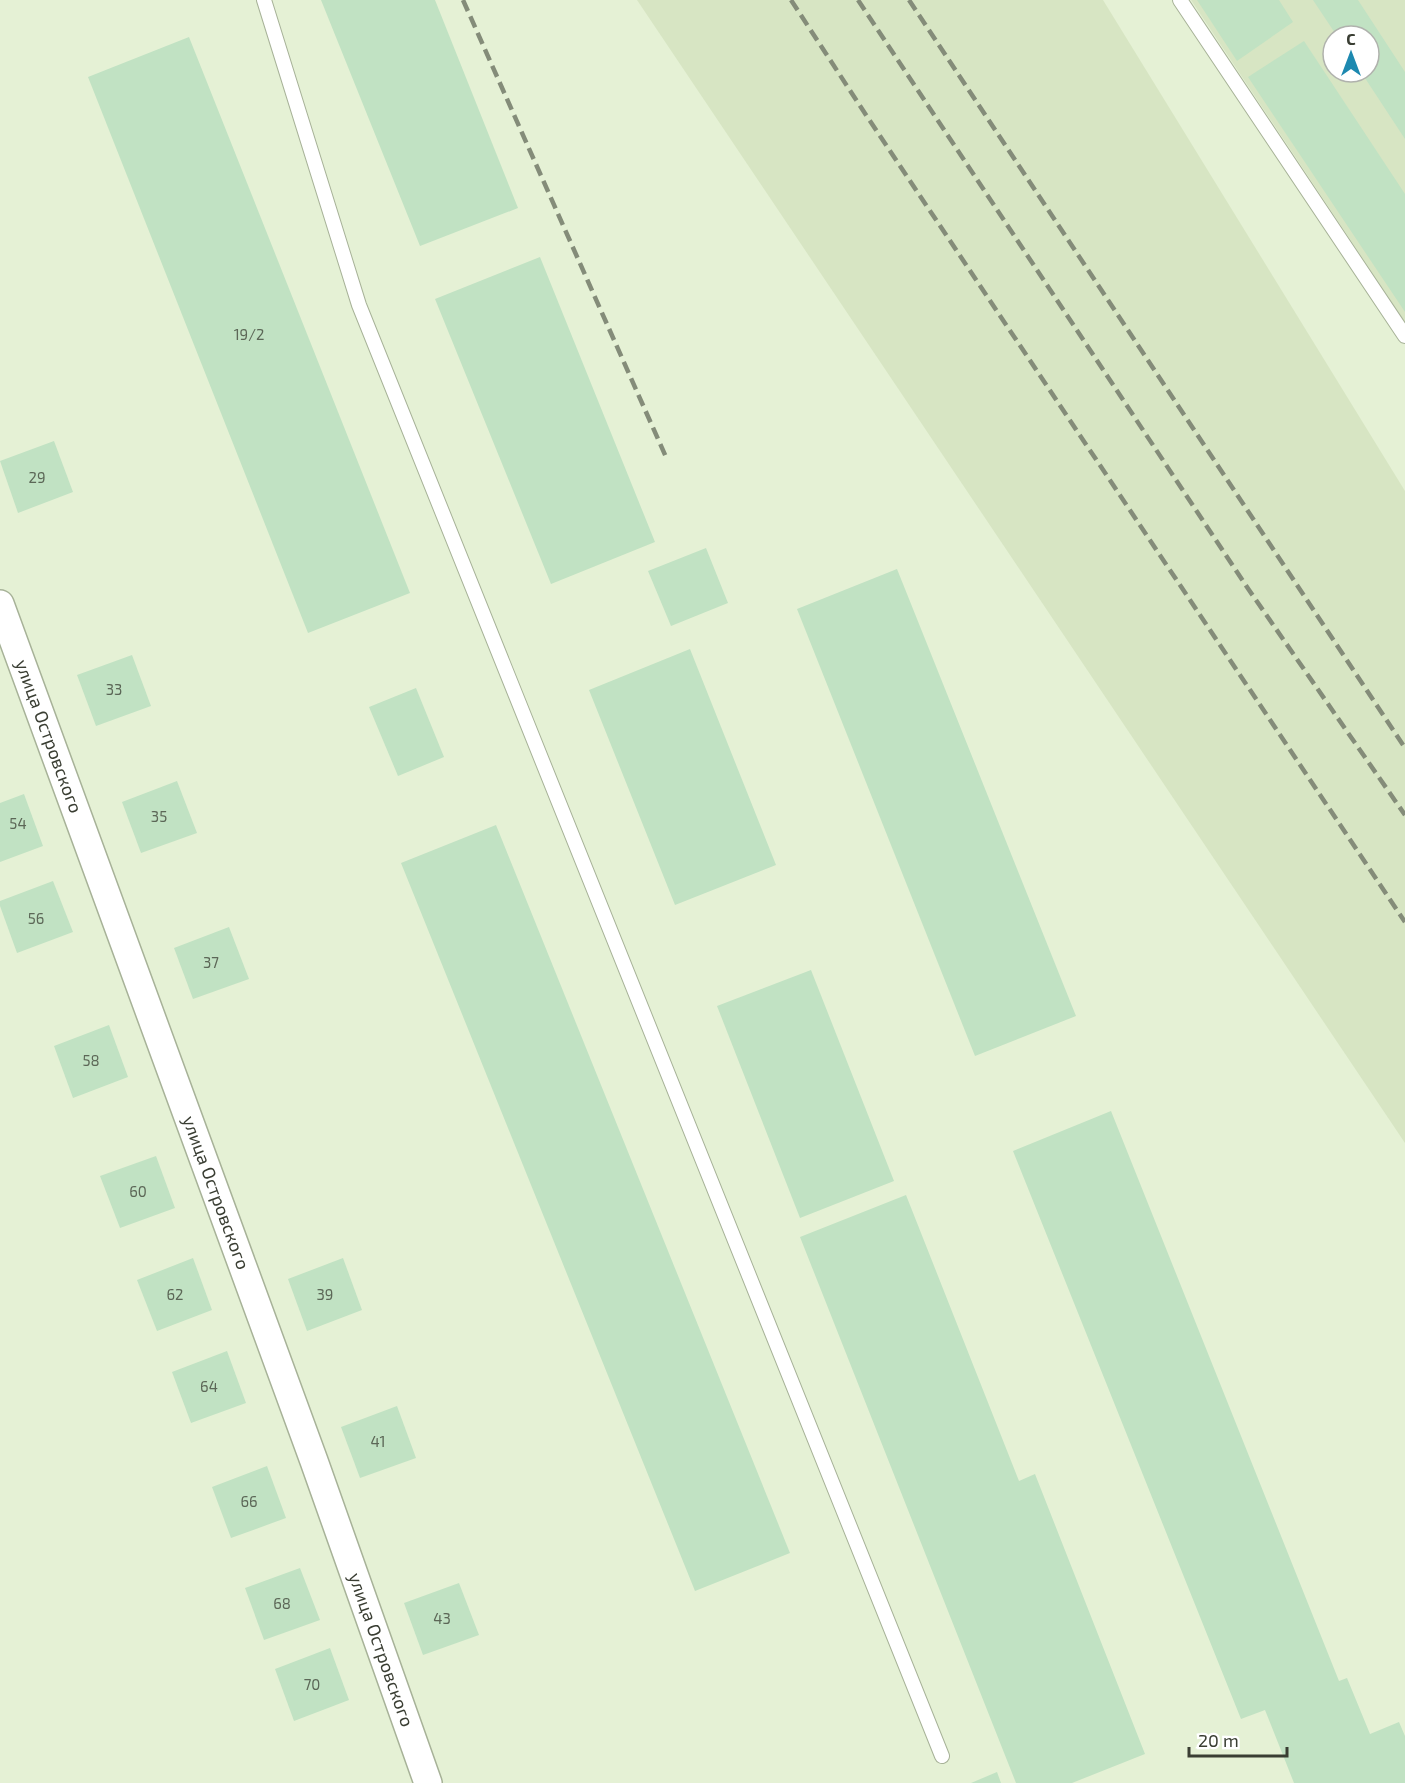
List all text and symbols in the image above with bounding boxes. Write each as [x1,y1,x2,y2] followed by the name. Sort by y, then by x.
[1321,24,1381,84] north arrow
[1346,29,1356,48] text: С
[234,325,264,343] house number: 19/2
[28,468,46,486] house number: 29
[11,656,88,816] street label: улица Островского
[106,680,122,698] house number: 33
[151,807,167,825] house number: 35
[9,814,27,832] house number: 54
[28,909,44,927] house number: 56
[203,953,219,971] house number: 37
[82,1051,100,1069] house number: 58
[178,1113,255,1272] street label: улица Островского
[129,1182,147,1200] house number: 60
[166,1285,184,1303] house number: 62
[317,1285,333,1303] house number: 39
[200,1377,218,1395] house number: 64
[370,1432,386,1450] house number: 41
[240,1492,258,1510] house number: 66
[344,1569,419,1729] street label: улица Островского
[273,1594,291,1612] house number: 68
[433,1609,451,1627] house number: 43
[304,1675,320,1693] house number: 70
[1189,1720,1286,1758] scale bar
[1198,1729,1239,1751] text: 20 m

